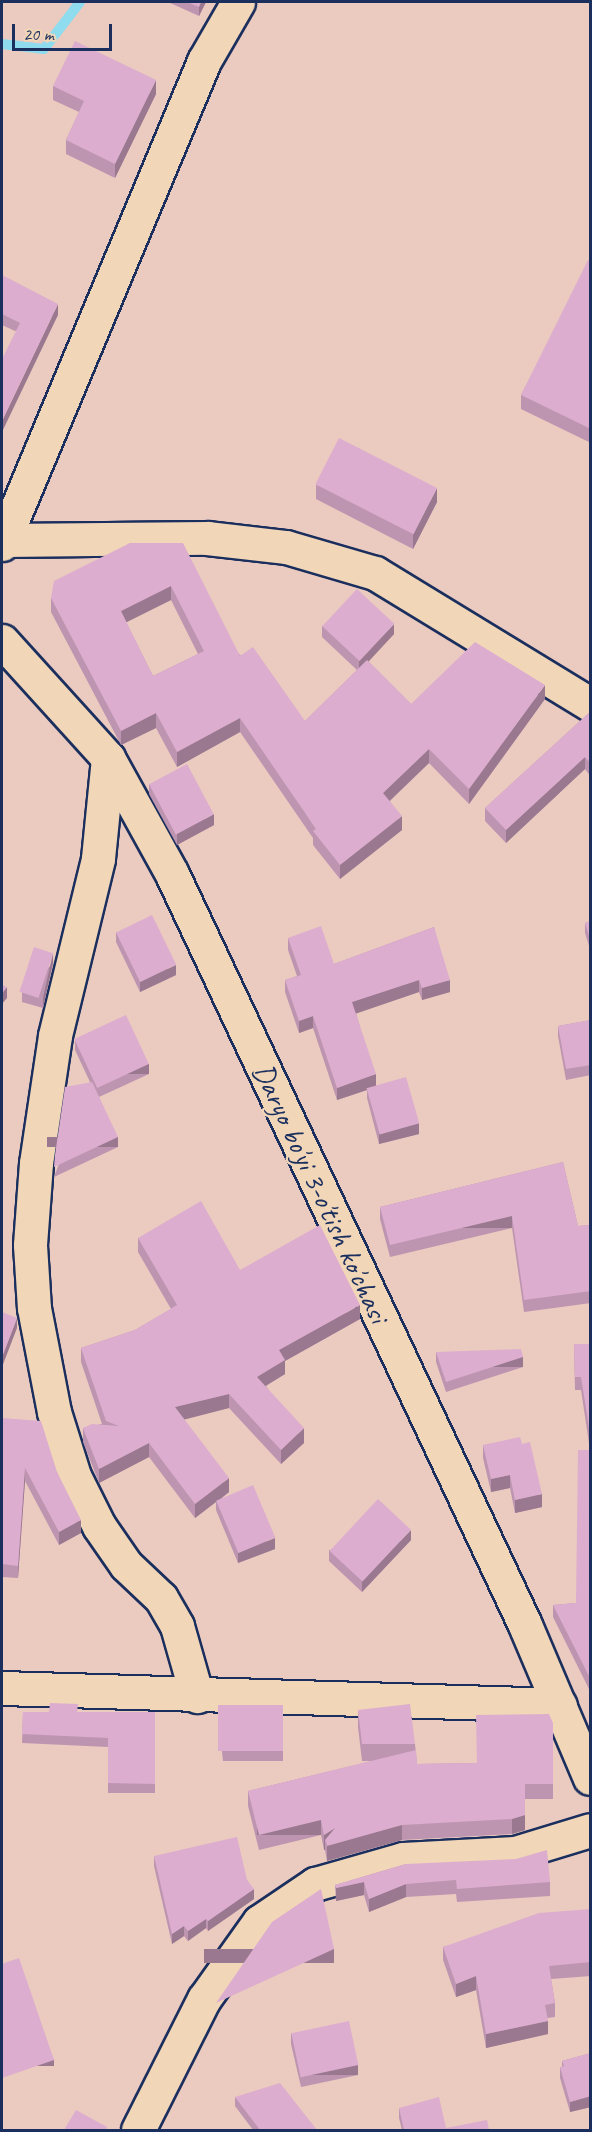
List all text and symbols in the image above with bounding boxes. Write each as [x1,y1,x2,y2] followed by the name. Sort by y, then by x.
[15,12,116,50] scale bar
[23,23,54,45] text: 20 m
[245,1057,397,1329] street label: Daryo bo'yi 3-o'tish ko'chasi

